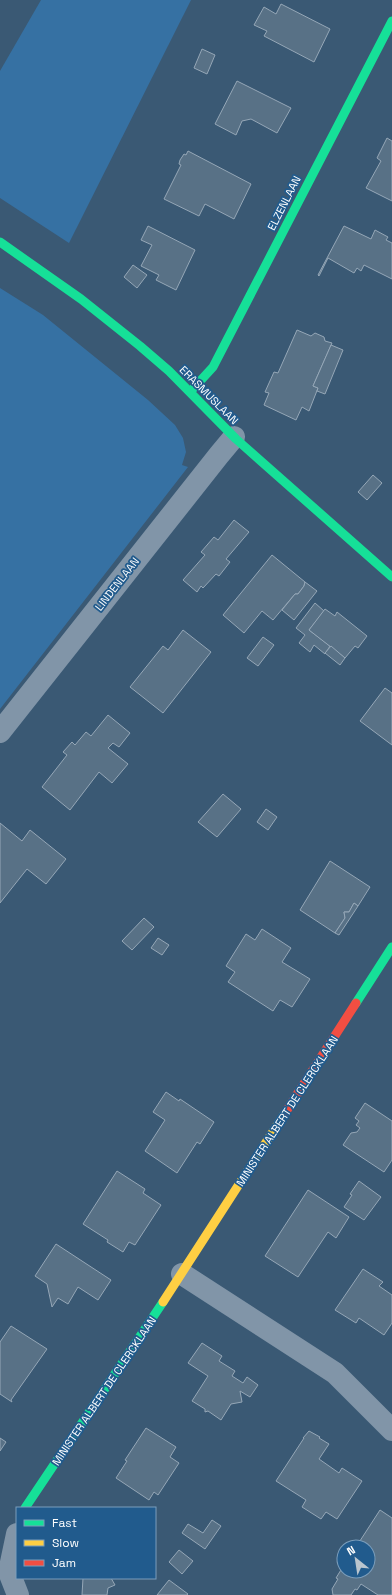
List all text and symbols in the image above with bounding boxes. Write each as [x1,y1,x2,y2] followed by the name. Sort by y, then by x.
[264,173,304,233] street label: ELZENLAAN
[177,363,241,427] street label: ERASMUSLAAN
[92,554,142,614] street label: LINDENLAAN
[233,1033,341,1189] street label: MINISTER ALBERT DE CLERCKLAAN
[49,1314,159,1468] street label: MINISTER ALBERT DE CLERCKLAAN
[16,1507,156,1579] legend
[52,1515,77,1531] text: Fast
[52,1535,79,1551] text: Slow
[336,1539,376,1579] north arrow
[344,1542,358,1558] text: N
[52,1555,76,1571] text: Jam

